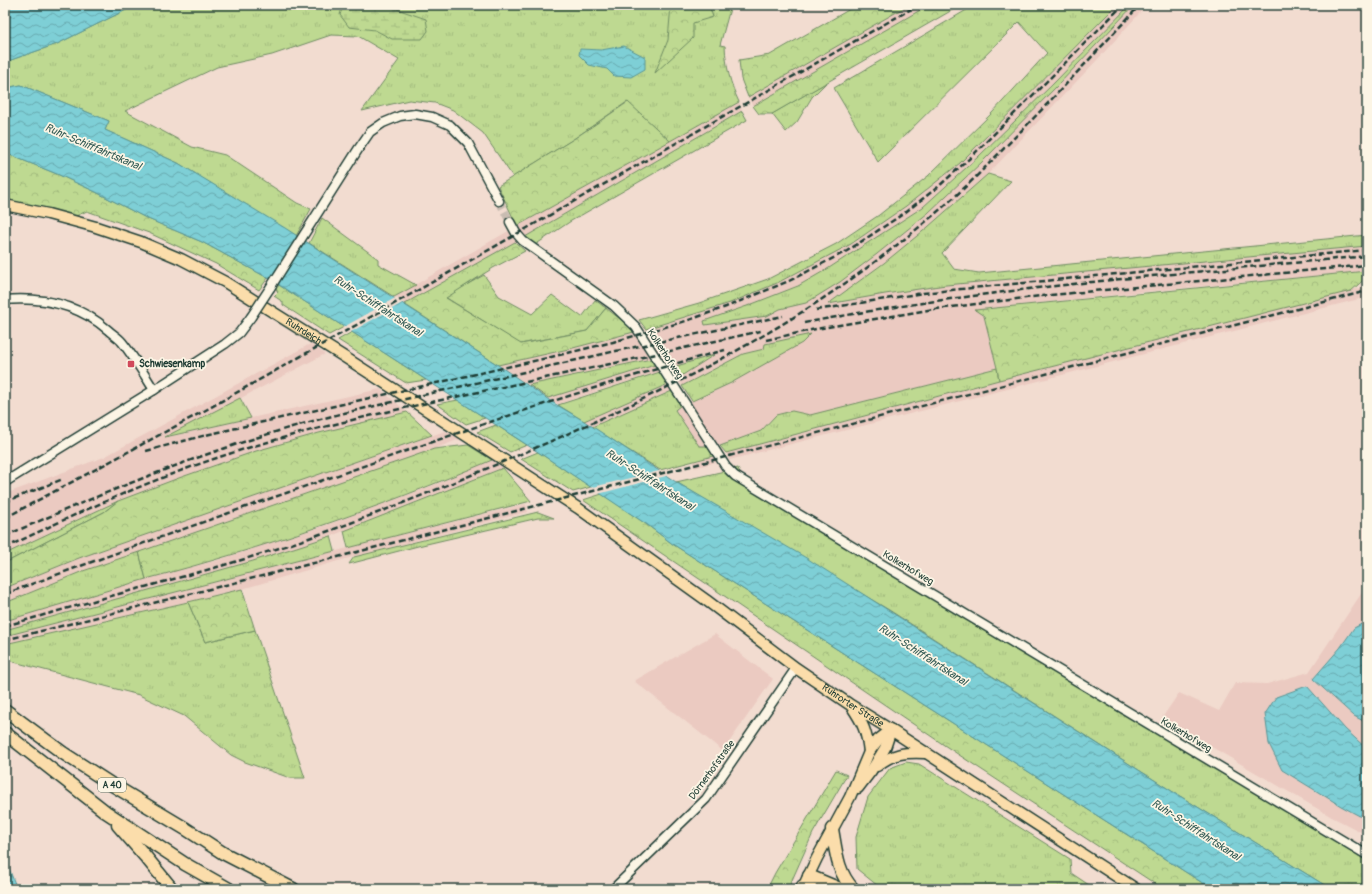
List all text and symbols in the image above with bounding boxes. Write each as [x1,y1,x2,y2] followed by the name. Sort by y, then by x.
[43,121,144,174] water label: Ruhr-Schifffahrtskanal
[331,272,426,340] water label: Ruhr-Schifffahrtskanal
[283,316,324,347] street label: Ruhrdeich
[644,327,686,381] street label: Kolkerhofweg
[139,358,206,370] place label: Schwiesenkamp
[126,359,136,369] marker: Schwiesenkamp
[603,446,698,514] water label: Ruhr-Schifffahrtskanal
[880,548,936,588] street label: Kolkerhofweg
[876,621,971,689] water label: Ruhr-Schifffahrtskanal
[820,681,886,730] street label: Ruhrorter Straße
[1158,715,1214,755] street label: Kolkerhofweg
[686,738,738,802] street label: Dörnerhofstraße
[98,778,126,792] road number: A 40
[1149,796,1244,864] water label: Ruhr-Schifffahrtskanal

